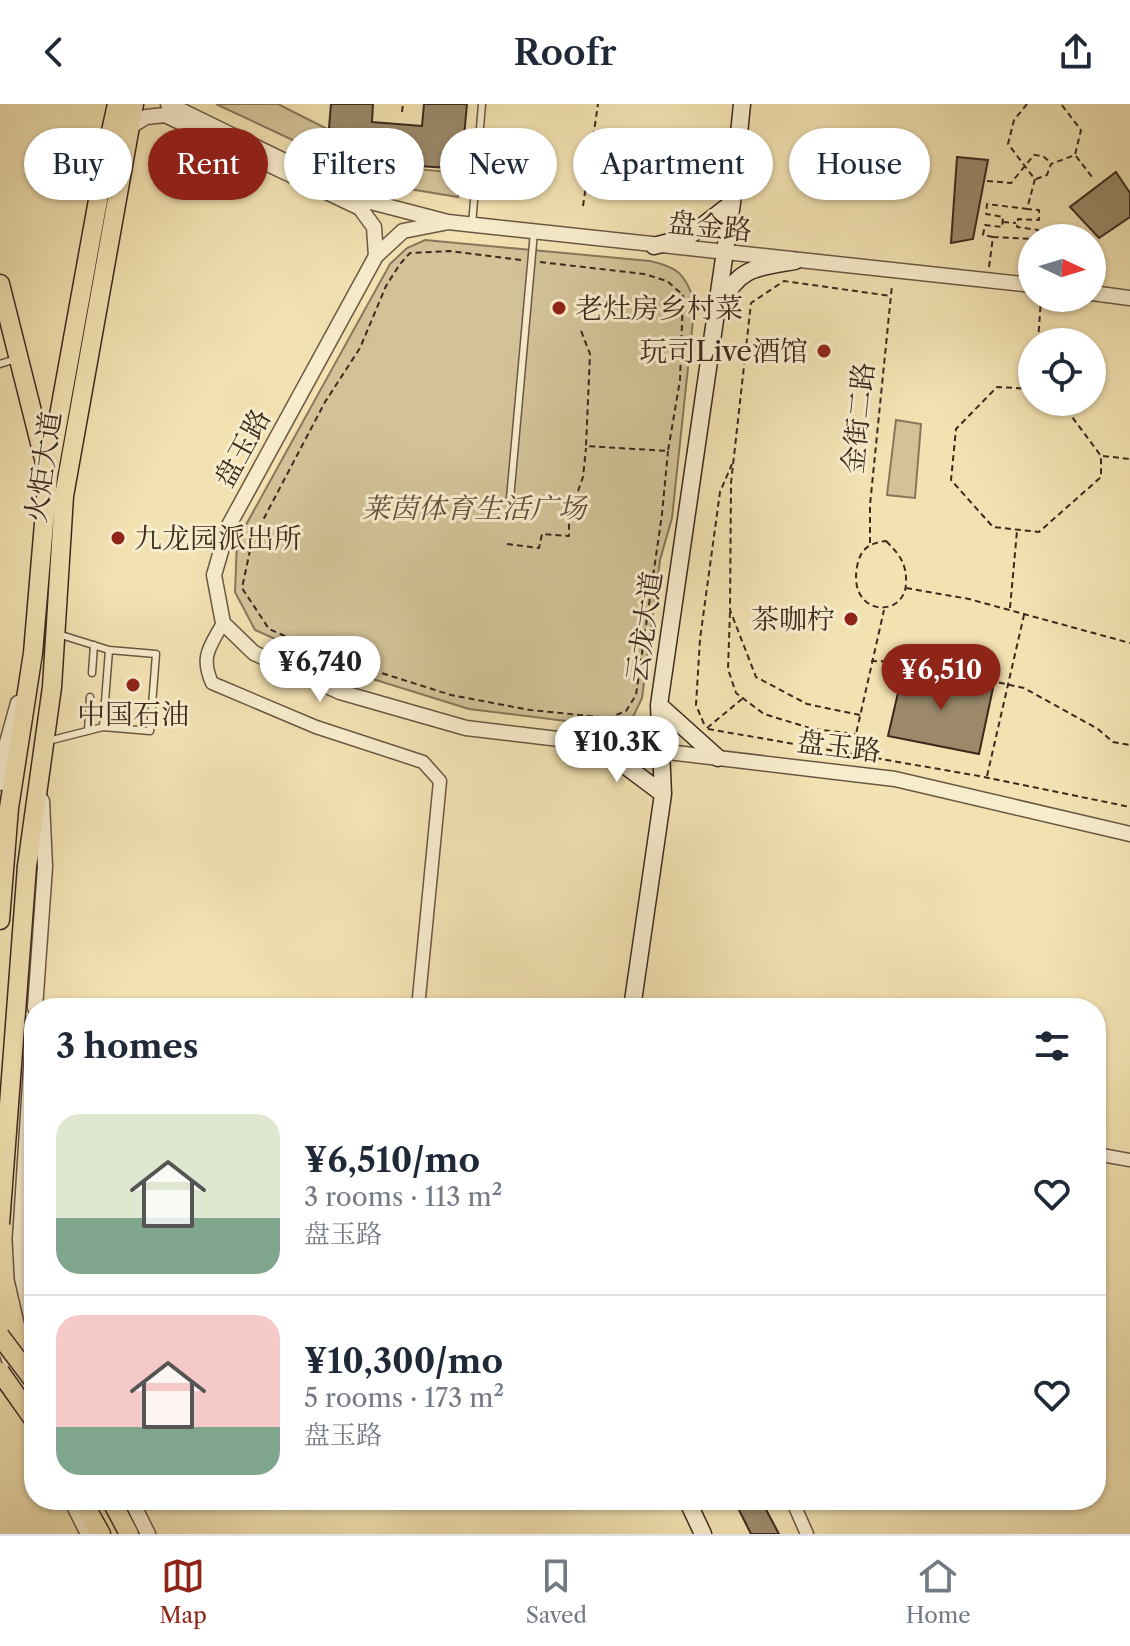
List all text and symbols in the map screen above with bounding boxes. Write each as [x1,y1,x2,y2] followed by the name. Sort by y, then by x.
[32,30,76,74] icon: back
[513,30,617,74] text: Roofr
[1054,30,1098,74] icon: share
[24,128,132,200] chip: Buy
[148,128,268,200] chip: Rent
[284,128,424,200] chip: Filters
[440,128,557,200] chip: New
[573,128,773,200] chip: Apartment
[789,128,930,200] chip: House
[666,205,754,247] street label: 盘金路
[1018,224,1106,312] north arrow
[1018,224,1106,416] map controls
[575,291,743,325] place label: 老灶房乡村菜
[550,299,568,317] marker: 老灶房乡村菜
[1018,328,1106,416] button: locate
[639,334,808,368] place label: 玩司Live酒馆
[815,342,833,360] marker: 玩司Live酒馆
[835,361,881,475] street label: 金街二路
[207,403,277,493] street label: 盘玉路
[18,409,68,525] street label: 火炬大道
[362,491,588,525] park label: 莱茵体育生活广场
[134,521,302,555] place label: 九龙园派出所
[109,529,127,547] marker: 九龙园派出所
[619,569,669,685] street label: 云龙大道
[751,602,835,636] place label: 茶咖柠
[842,610,860,628] marker: 茶咖柠
[255,636,385,704] pin: ¥6,740
[876,644,1006,712] pin: ¥6,510
[278,646,362,678] text: ¥6,740
[900,654,982,686] text: ¥6,510
[124,676,142,694] marker: 中国石油
[77,697,189,731] place label: 中国石油
[552,716,682,784] pin: ¥10.3K
[795,724,883,768] street label: 盘玉路
[573,726,661,758] text: ¥10.3K
[1030,1024,1074,1068] icon: filters
[56,1025,199,1067] text: 3 homes
[304,1139,480,1181] text: ¥6,510/mo
[120,1146,216,1242] icon: home
[1030,1172,1074,1216] icon: heart
[304,1181,502,1213] text: 3 rooms · 113 m²
[304,1218,382,1250] text: 盘玉路
[304,1340,503,1382] text: ¥10,300/mo
[120,1347,216,1443] icon: home
[1030,1373,1074,1417] icon: heart
[304,1382,504,1414] text: 5 rooms · 173 m²
[304,1419,382,1451] text: 盘玉路
[160,1554,207,1629] tab: Map
[526,1554,587,1629] tab: Saved
[906,1554,970,1629] tab: Home

